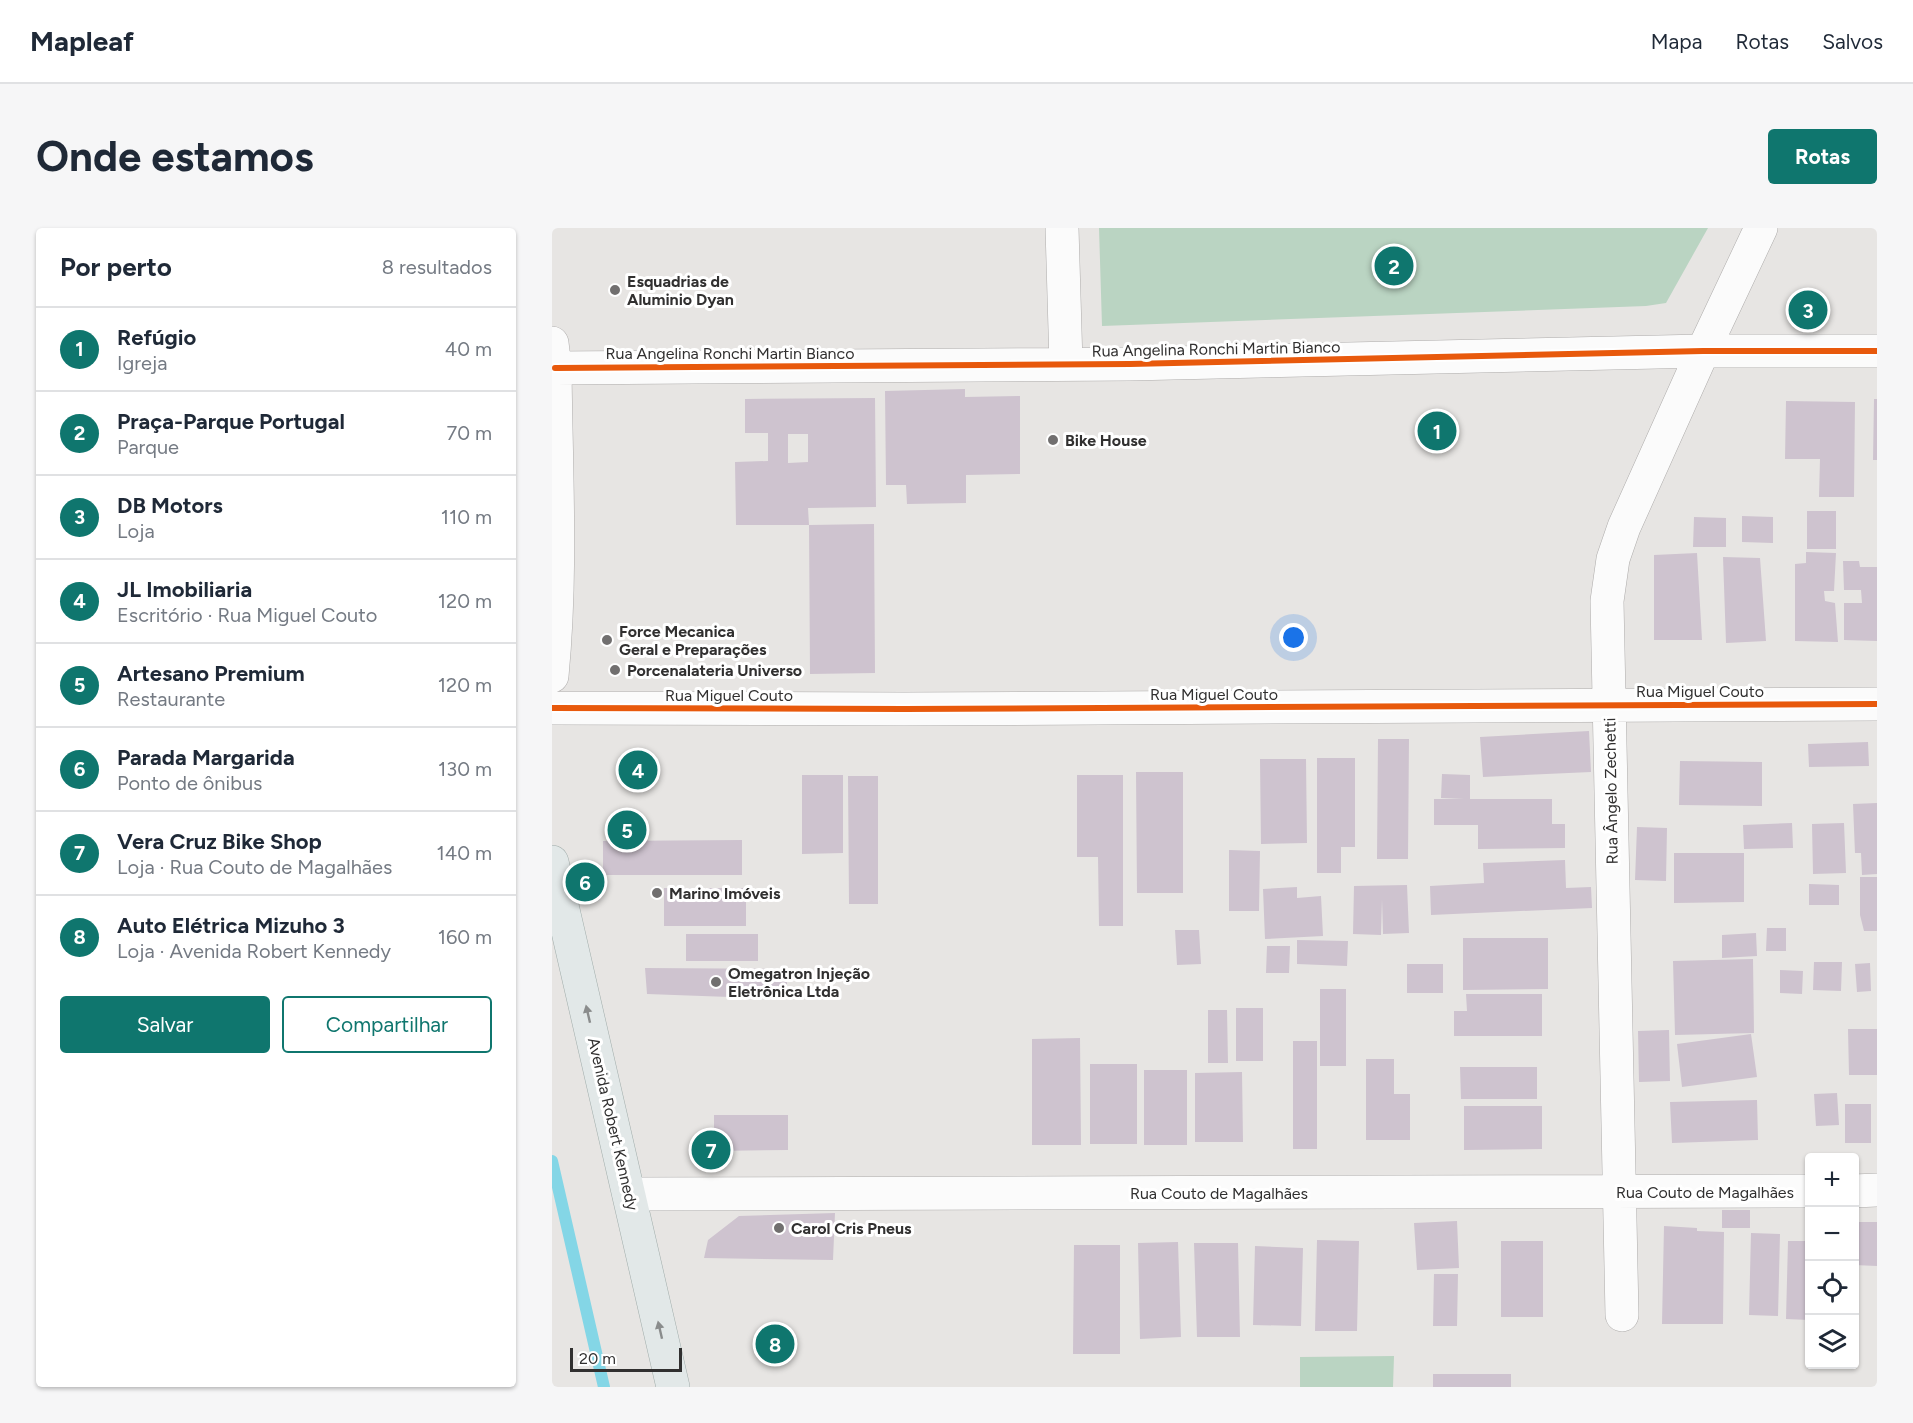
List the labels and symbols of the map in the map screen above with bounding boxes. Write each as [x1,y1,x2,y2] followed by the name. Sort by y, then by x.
[1374,243,1414,288] pin: 2
[627,272,734,309] place label: Esquadrias de Aluminio Dyan
[608,283,622,297] marker: Esquadrias de Aluminio Dyan
[1788,288,1828,332] pin: 3
[1091,337,1341,361] street label: Rua Angelina Ronchi Martin Bianco
[606,344,854,363] street label: Rua Angelina Ronchi Martin Bianco
[1418,408,1456,454] pin: 1
[1065,431,1147,450] place label: Bike House
[1046,433,1060,447] marker: Bike House
[619,622,767,659] place label: Force Mecanica Geral e Preparações
[1279,623,1308,652] your location
[600,633,614,647] marker: Force Mecanica Geral e Preparações
[627,661,802,680] place label: Porcenalateria Universo
[608,663,622,677] marker: Porcenalateria Universo
[1636,682,1764,701] street label: Rua Miguel Couto
[1150,685,1278,704] street label: Rua Miguel Couto
[665,686,793,705] street label: Rua Miguel Couto
[1600,717,1622,865] street label: Rua Ângelo Zechetti
[618,748,658,792] pin: 4
[608,808,646,852] pin: 5
[566,860,604,904] pin: 6
[669,884,781,903] place label: Marino Imóveis
[650,886,664,900] marker: Marino Imóveis
[728,964,870,1001] place label: Omegatron Injeção Eletrônica Ltda
[709,975,723,989] marker: Omegatron Injeção Eletrônica Ltda
[582,1005,592,1023] one-way arrow
[584,1036,642,1213] street label: Avenida Robert Kennedy
[692,1128,730,1172] pin: 7
[1616,1183,1794,1202] street label: Rua Couto de Magalhães
[1130,1184,1308,1203] street label: Rua Couto de Magalhães
[791,1219,912,1238] place label: Carol Cris Pneus
[772,1221,786,1235] marker: Carol Cris Pneus
[655,1320,664,1339] one-way arrow
[756,1322,794,1366] pin: 8
[570,1345,682,1372] scale bar

